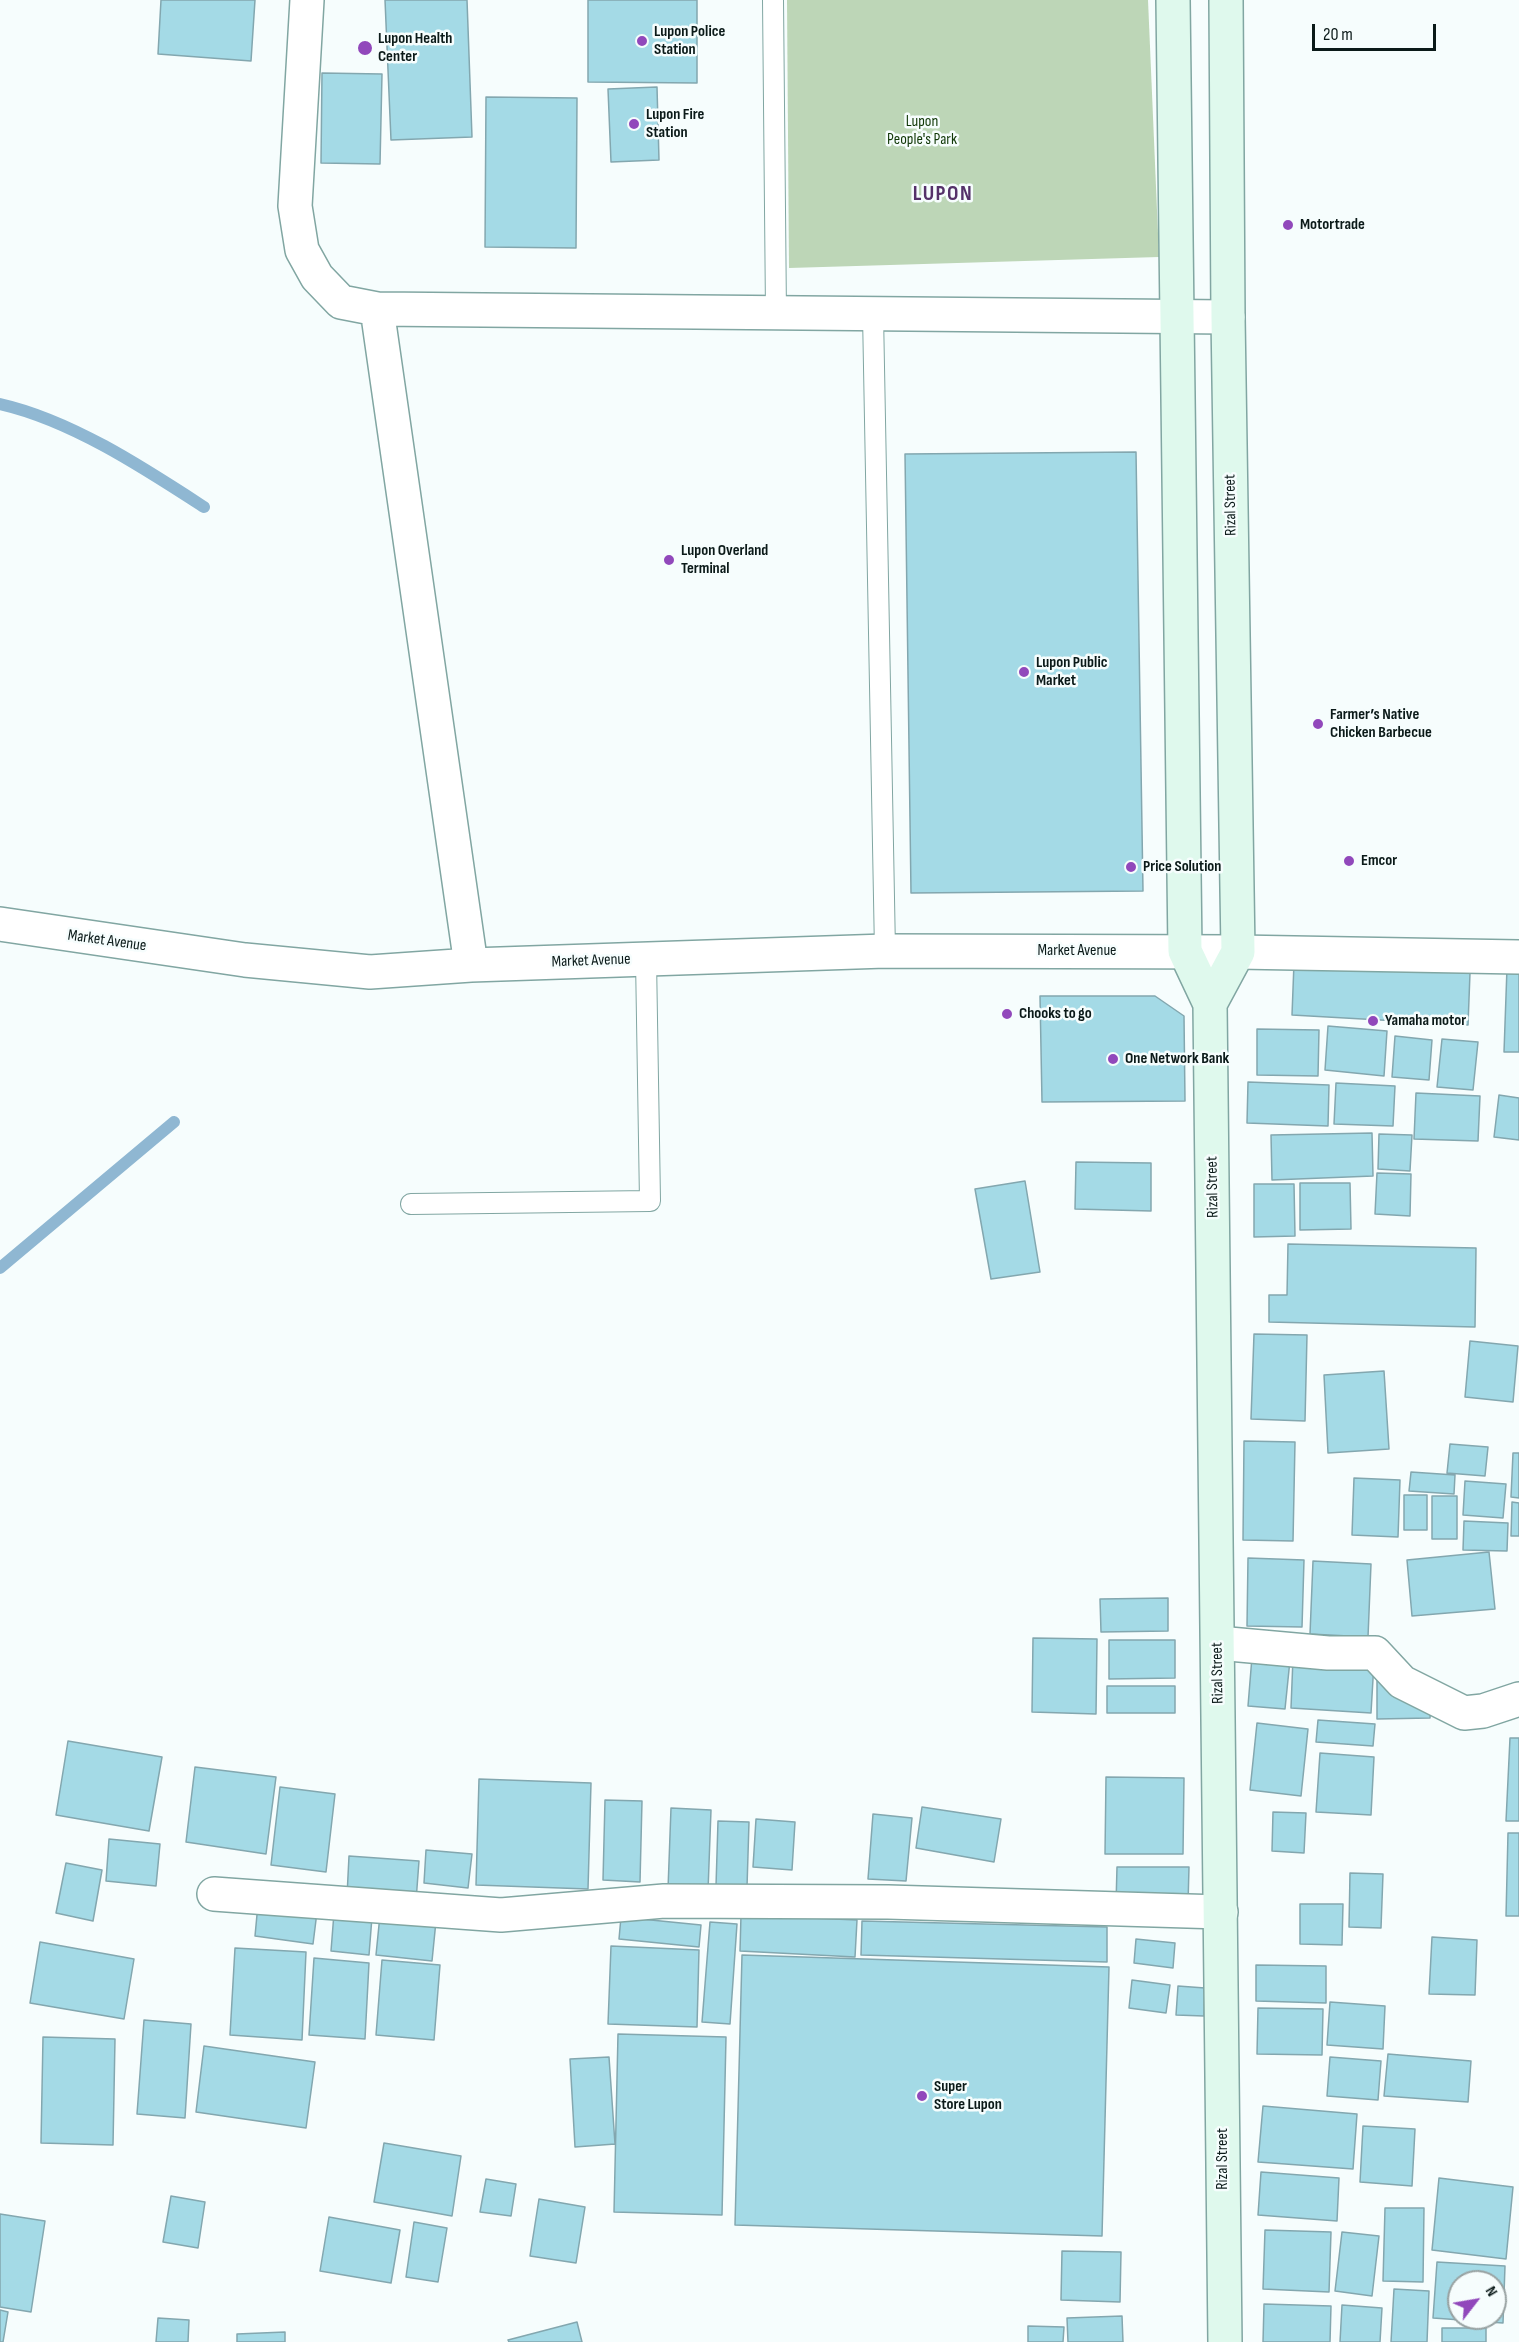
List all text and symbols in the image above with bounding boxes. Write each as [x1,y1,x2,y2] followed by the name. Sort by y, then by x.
[1315,12,1440,50] scale bar
[654,22,725,60] place label: Lupon Police Station
[1323,24,1353,45] text: 20 m
[378,29,452,67] place label: Lupon Health Center
[635,34,649,48] marker: Lupon Police Station
[356,39,374,57] marker: Lupon Health Center
[646,105,704,143] place label: Lupon Fire Station
[887,112,957,150] park label: Lupon People's Park
[627,117,641,131] marker: Lupon Fire Station
[913,181,973,207] district label: LUPON
[1300,215,1365,235] place label: Motortrade
[1281,218,1295,232] marker: Motortrade
[1221,474,1241,536] street label: Rizal Street
[681,541,768,579] place label: Lupon Overland Terminal
[662,553,676,567] marker: Lupon Overland Terminal
[1036,653,1107,691] place label: Lupon Public Market
[1017,665,1031,679] marker: Lupon Public Market
[1330,705,1432,743] place label: Farmer’s Native Chicken Barbecue
[1311,717,1325,731] marker: Farmer’s Native Chicken Barbecue
[1361,851,1397,871] place label: Emcor
[1342,854,1356,868] marker: Emcor
[1143,857,1221,877] place label: Price Solution
[1124,860,1138,874] marker: Price Solution
[67,926,147,956] street label: Market Avenue
[1037,941,1117,961] street label: Market Avenue
[551,950,631,972] street label: Market Avenue
[1019,1004,1092,1024] place label: Chooks to go
[1000,1007,1014,1021] marker: Chooks to go
[1385,1011,1466,1031] place label: Yamaha motor
[1366,1014,1380,1028] marker: Yamaha motor
[1125,1049,1229,1069] place label: One Network Bank
[1106,1052,1120,1066] marker: One Network Bank
[1203,1156,1223,1218] street label: Rizal Street
[1208,1642,1228,1704] street label: Rizal Street
[934,2077,1002,2115] place label: Super Store Lupon
[915,2089,929,2103] marker: Super Store Lupon
[1213,2128,1233,2190] street label: Rizal Street
[1447,2270,1507,2330] north arrow
[1481,2283,1501,2300] text: N

